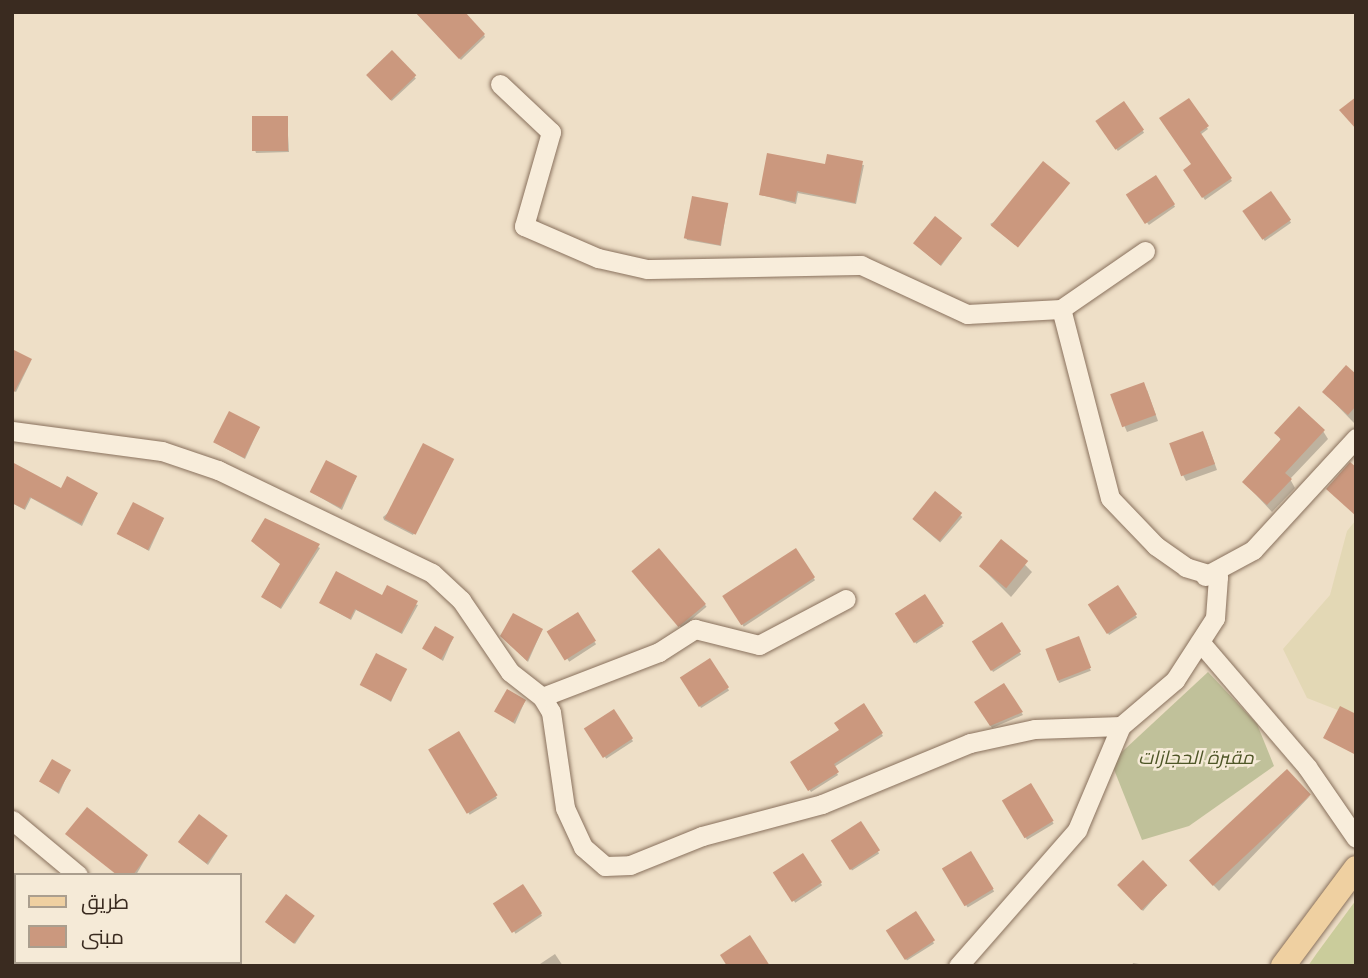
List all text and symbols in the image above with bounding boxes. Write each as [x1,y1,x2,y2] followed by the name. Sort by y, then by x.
[1138,746,1254,768] park label: مقبرة الحجازات
[14,873,242,964] legend
[81,886,129,914] text: طريق
[81,921,124,949] text: مبنى

